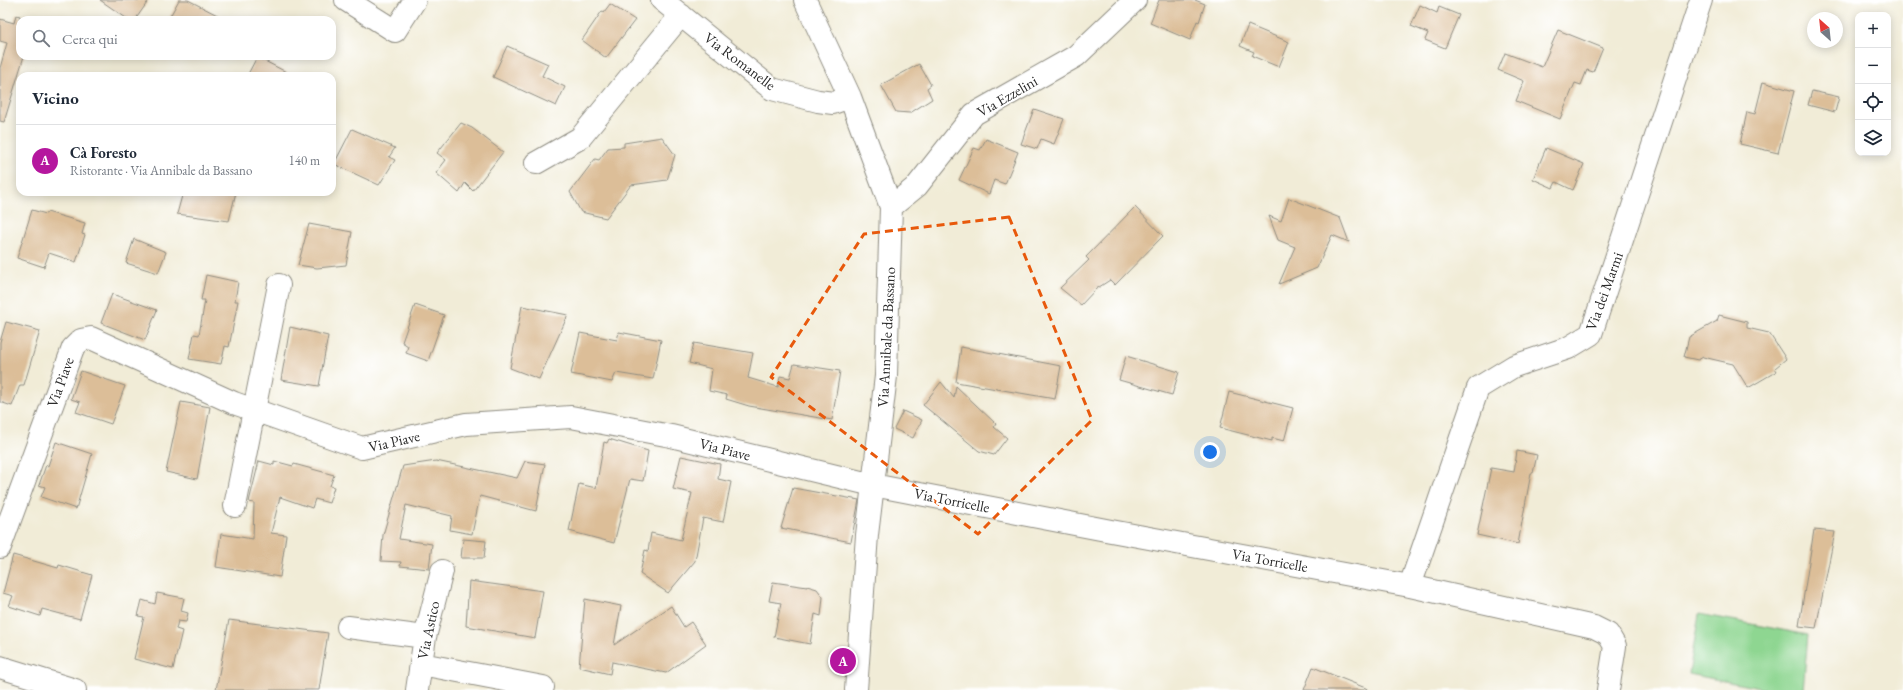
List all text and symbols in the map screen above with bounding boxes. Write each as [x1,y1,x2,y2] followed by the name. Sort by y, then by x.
[1807,12,1843,48] north arrow
[1855,12,1891,156] map controls
[1855,12,1891,48] button: +
[16,16,336,60] search box
[30,27,52,49] icon: search
[700,28,780,94] street label: Via Romanelle
[62,29,118,48] text: Cerca qui
[1855,48,1891,84] button: −
[973,71,1041,121] street label: Via Ezzelini
[1855,84,1891,120] button: locate
[32,87,79,109] text: Vicino
[1855,120,1891,156] button: layers
[70,143,137,162] text: Cà Foresto
[40,152,50,169] text: A
[289,152,320,169] text: 140 m
[70,162,252,179] text: Ristorante · Via Annibale da Bassano
[1581,249,1627,333] street label: Via dei Marmi
[873,266,899,408] street label: Via Annibale da Bassano
[42,354,78,410] street label: Via Piave
[366,426,422,456] street label: Via Piave
[697,433,753,465] street label: Via Piave
[1200,442,1220,462] your location
[913,483,992,517] street label: Via Torricelle
[1231,544,1310,576] street label: Via Torricelle
[413,599,443,661] street label: Via Astico
[830,646,856,676] pin: A

